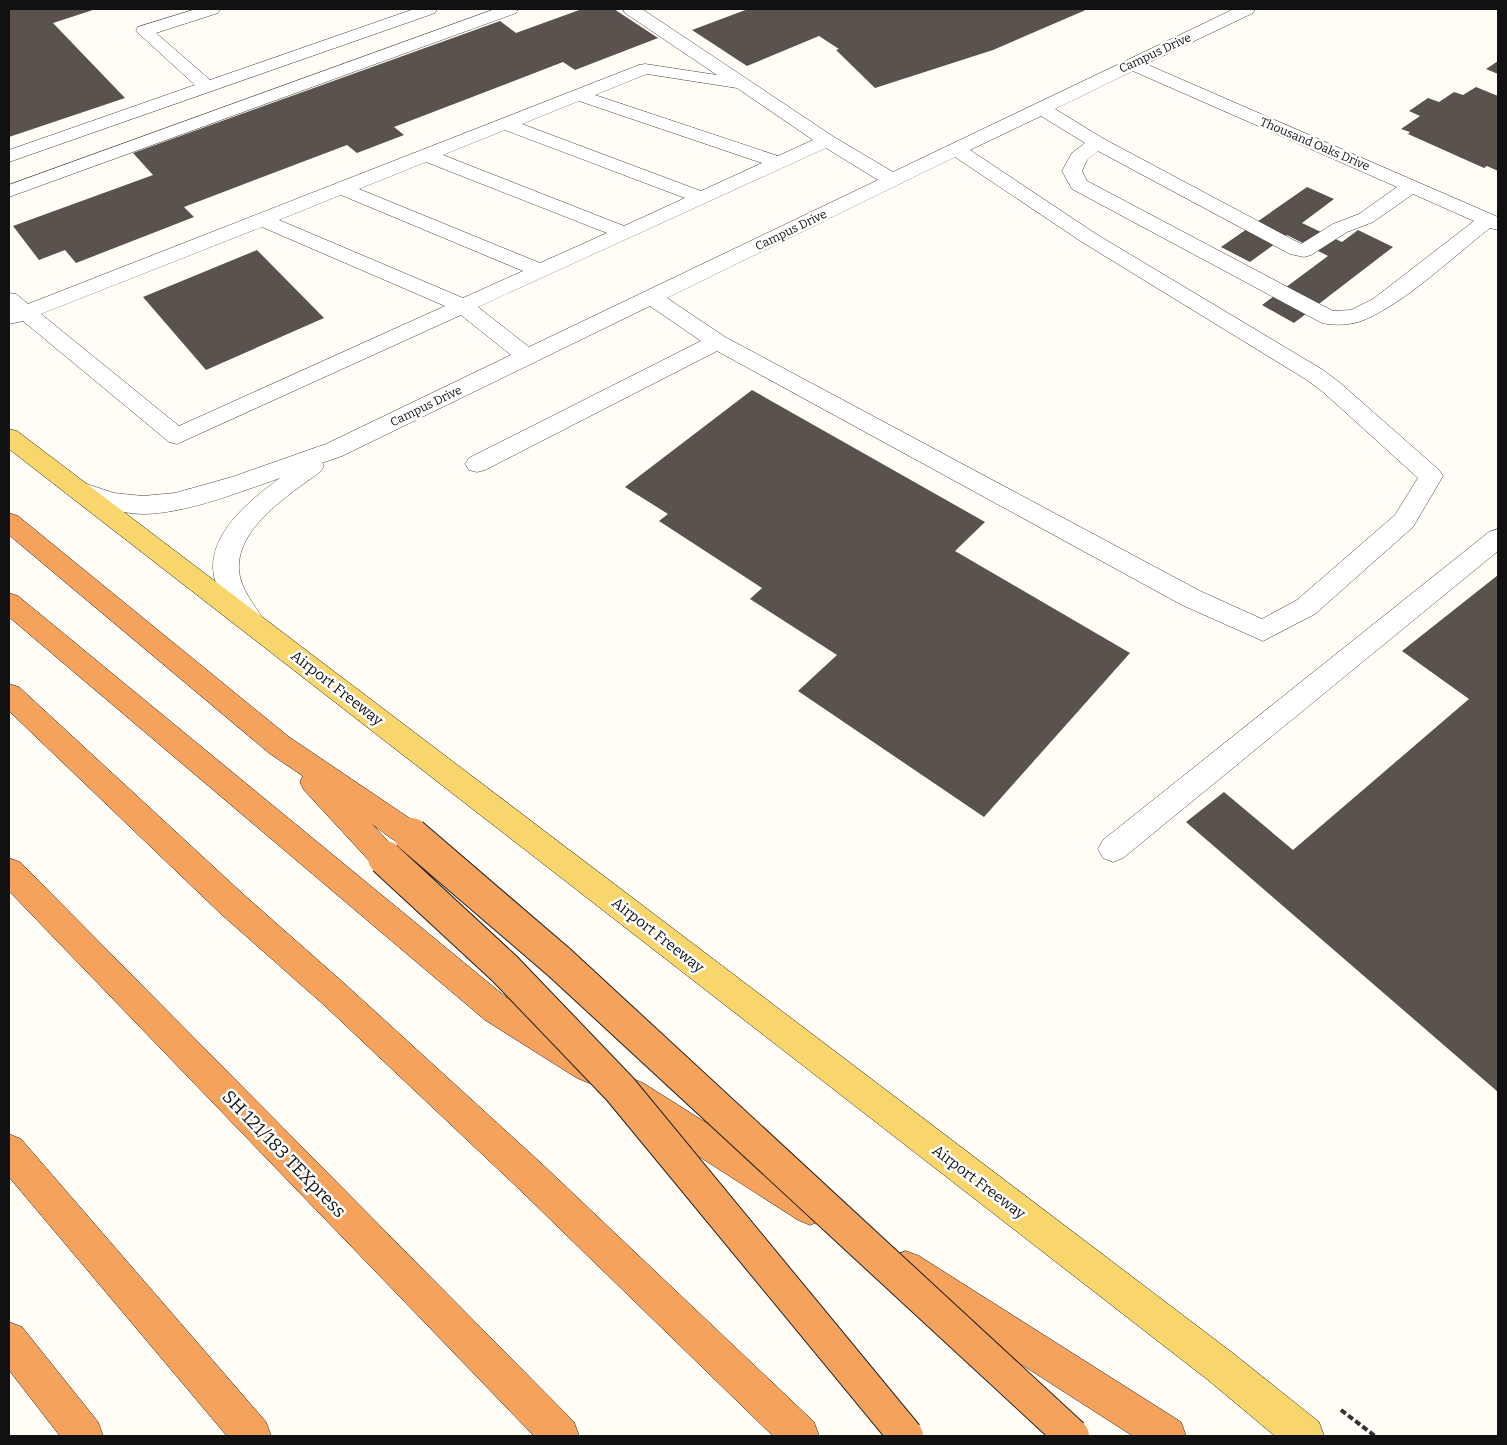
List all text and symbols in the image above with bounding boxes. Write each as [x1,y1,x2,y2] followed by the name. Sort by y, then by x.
[1117,30,1193,76] street label: Campus Drive
[1258,115,1372,173] street label: Thousand Oaks Drive
[753,207,829,253] street label: Campus Drive
[388,383,464,429] street label: Campus Drive
[287,646,387,730] street label: Airport Freeway
[608,893,708,977] street label: Airport Freeway
[218,1086,350,1222] street label: SH 121/183 TEXpress
[929,1141,1029,1223] street label: Airport Freeway

